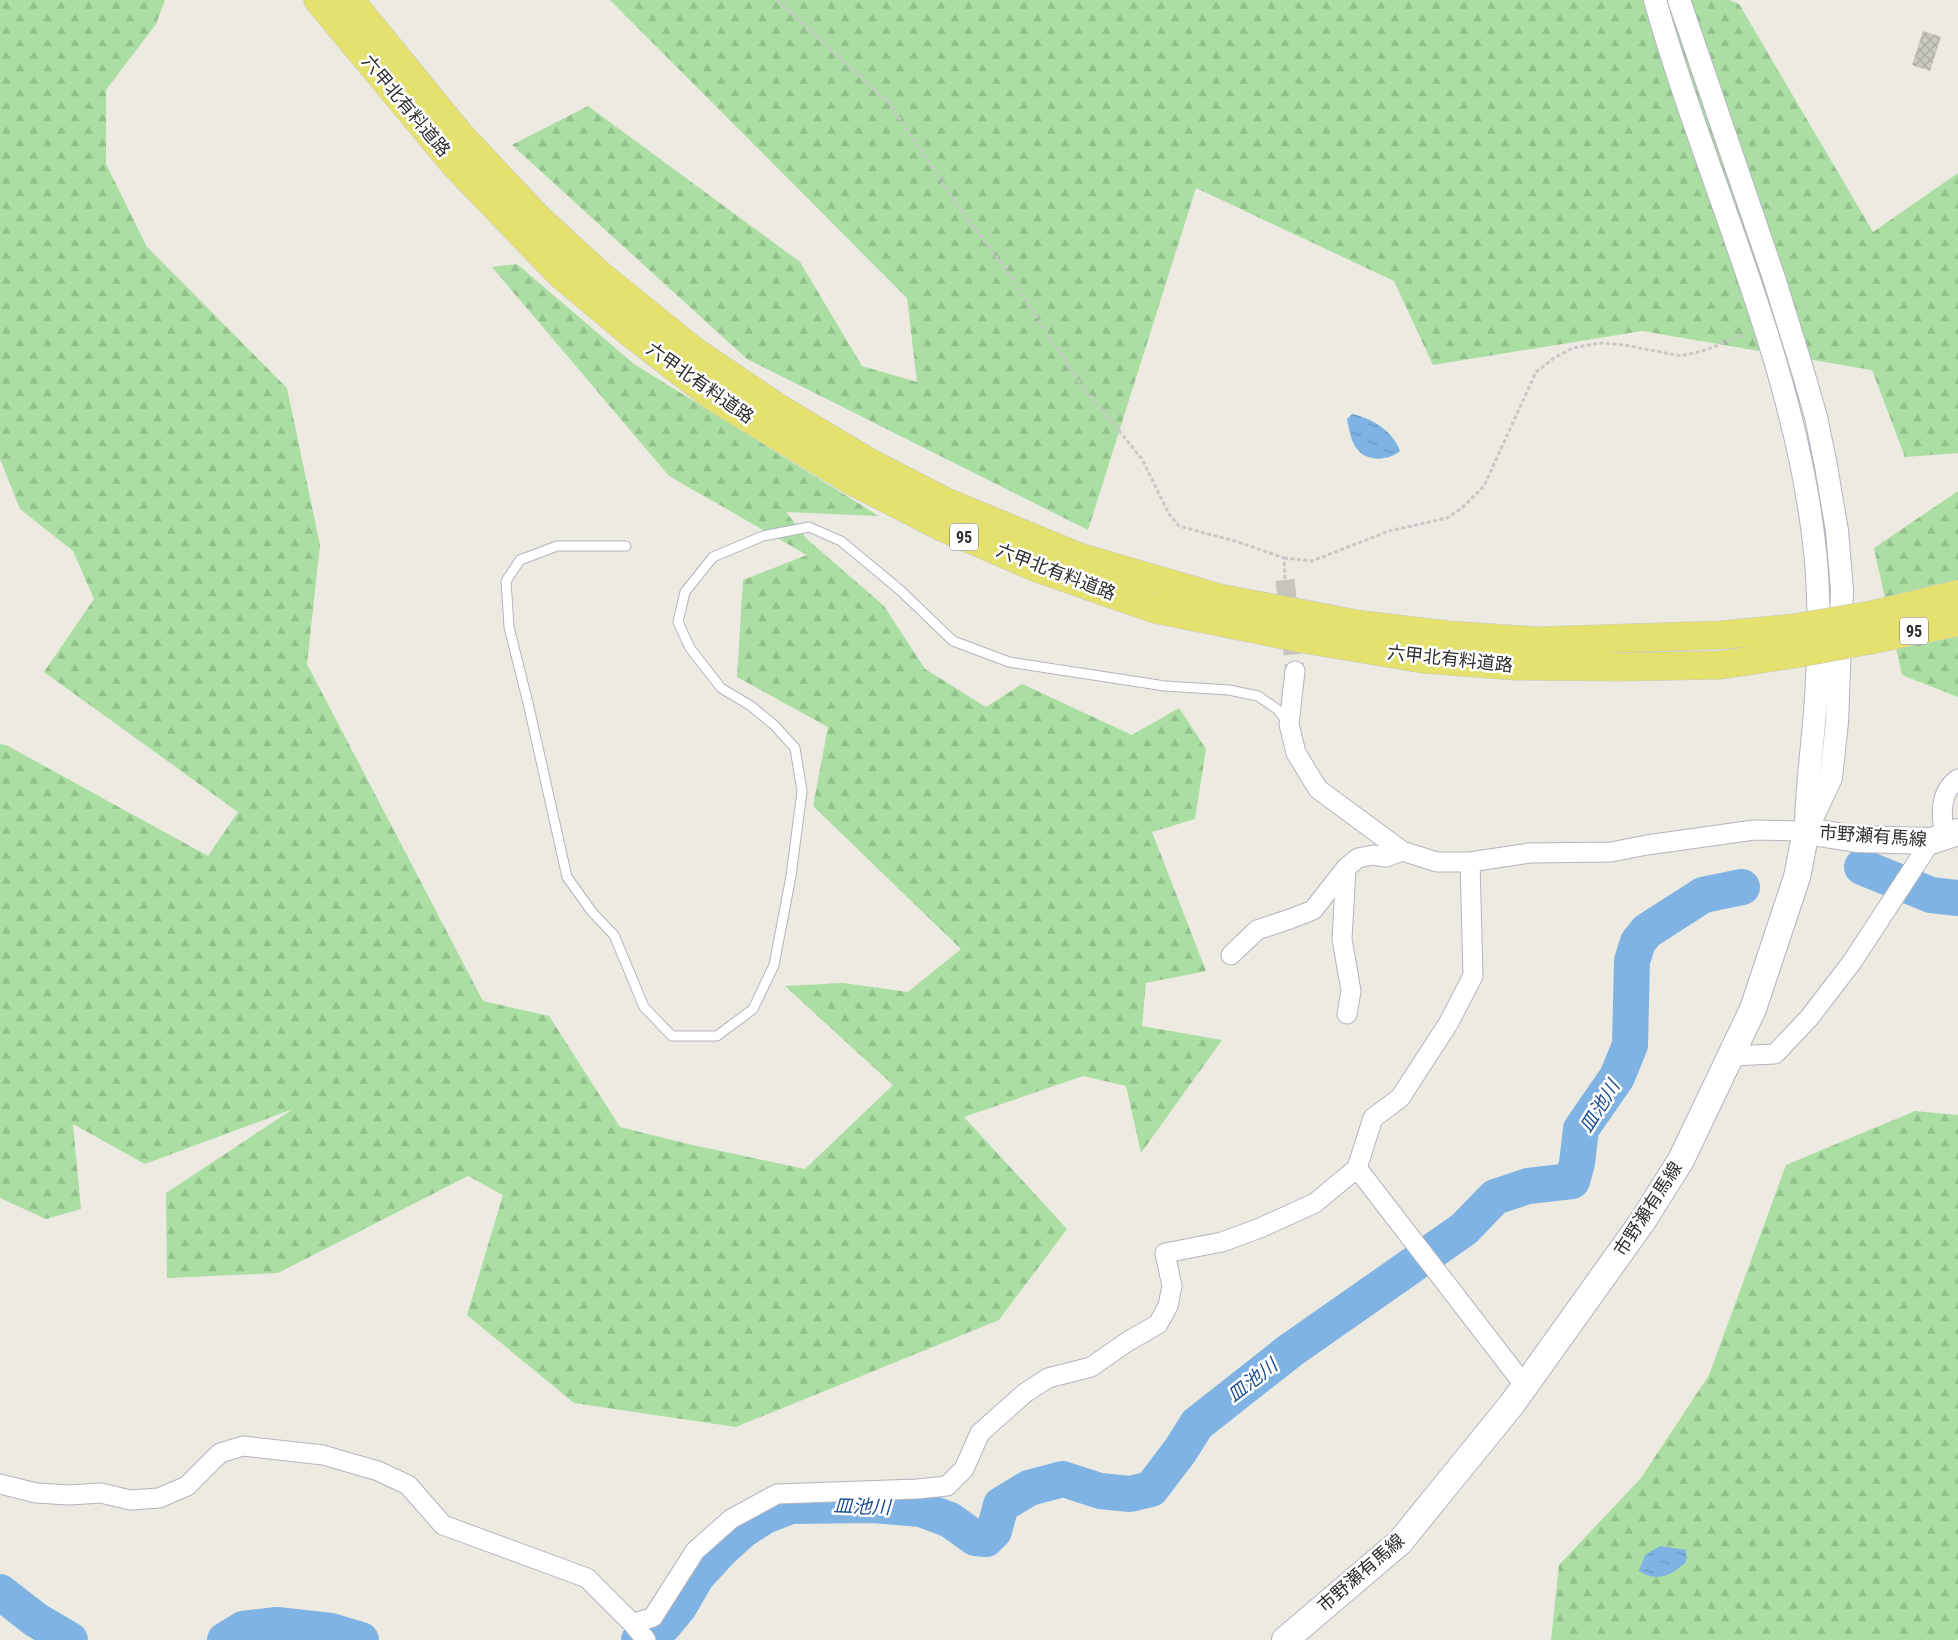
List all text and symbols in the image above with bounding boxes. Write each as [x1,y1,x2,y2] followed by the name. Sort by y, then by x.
[358,51,455,161] street label: 六甲北有料道路
[643,338,758,427] street label: 六甲北有料道路
[950,524,978,550] road number: 95
[994,539,1119,604] street label: 六甲北有料道路
[1900,618,1928,644] road number: 95
[1386,641,1514,676] street label: 六甲北有料道路
[1818,821,1928,850] street label: 市野瀬有馬線
[1575,1074,1625,1137] water label: 皿池川
[1609,1158,1686,1260] street label: 市野瀬有馬線
[1223,1353,1283,1407] water label: 皿池川
[833,1494,893,1519] water label: 皿池川
[1313,1529,1408,1616] street label: 市野瀬有馬線

